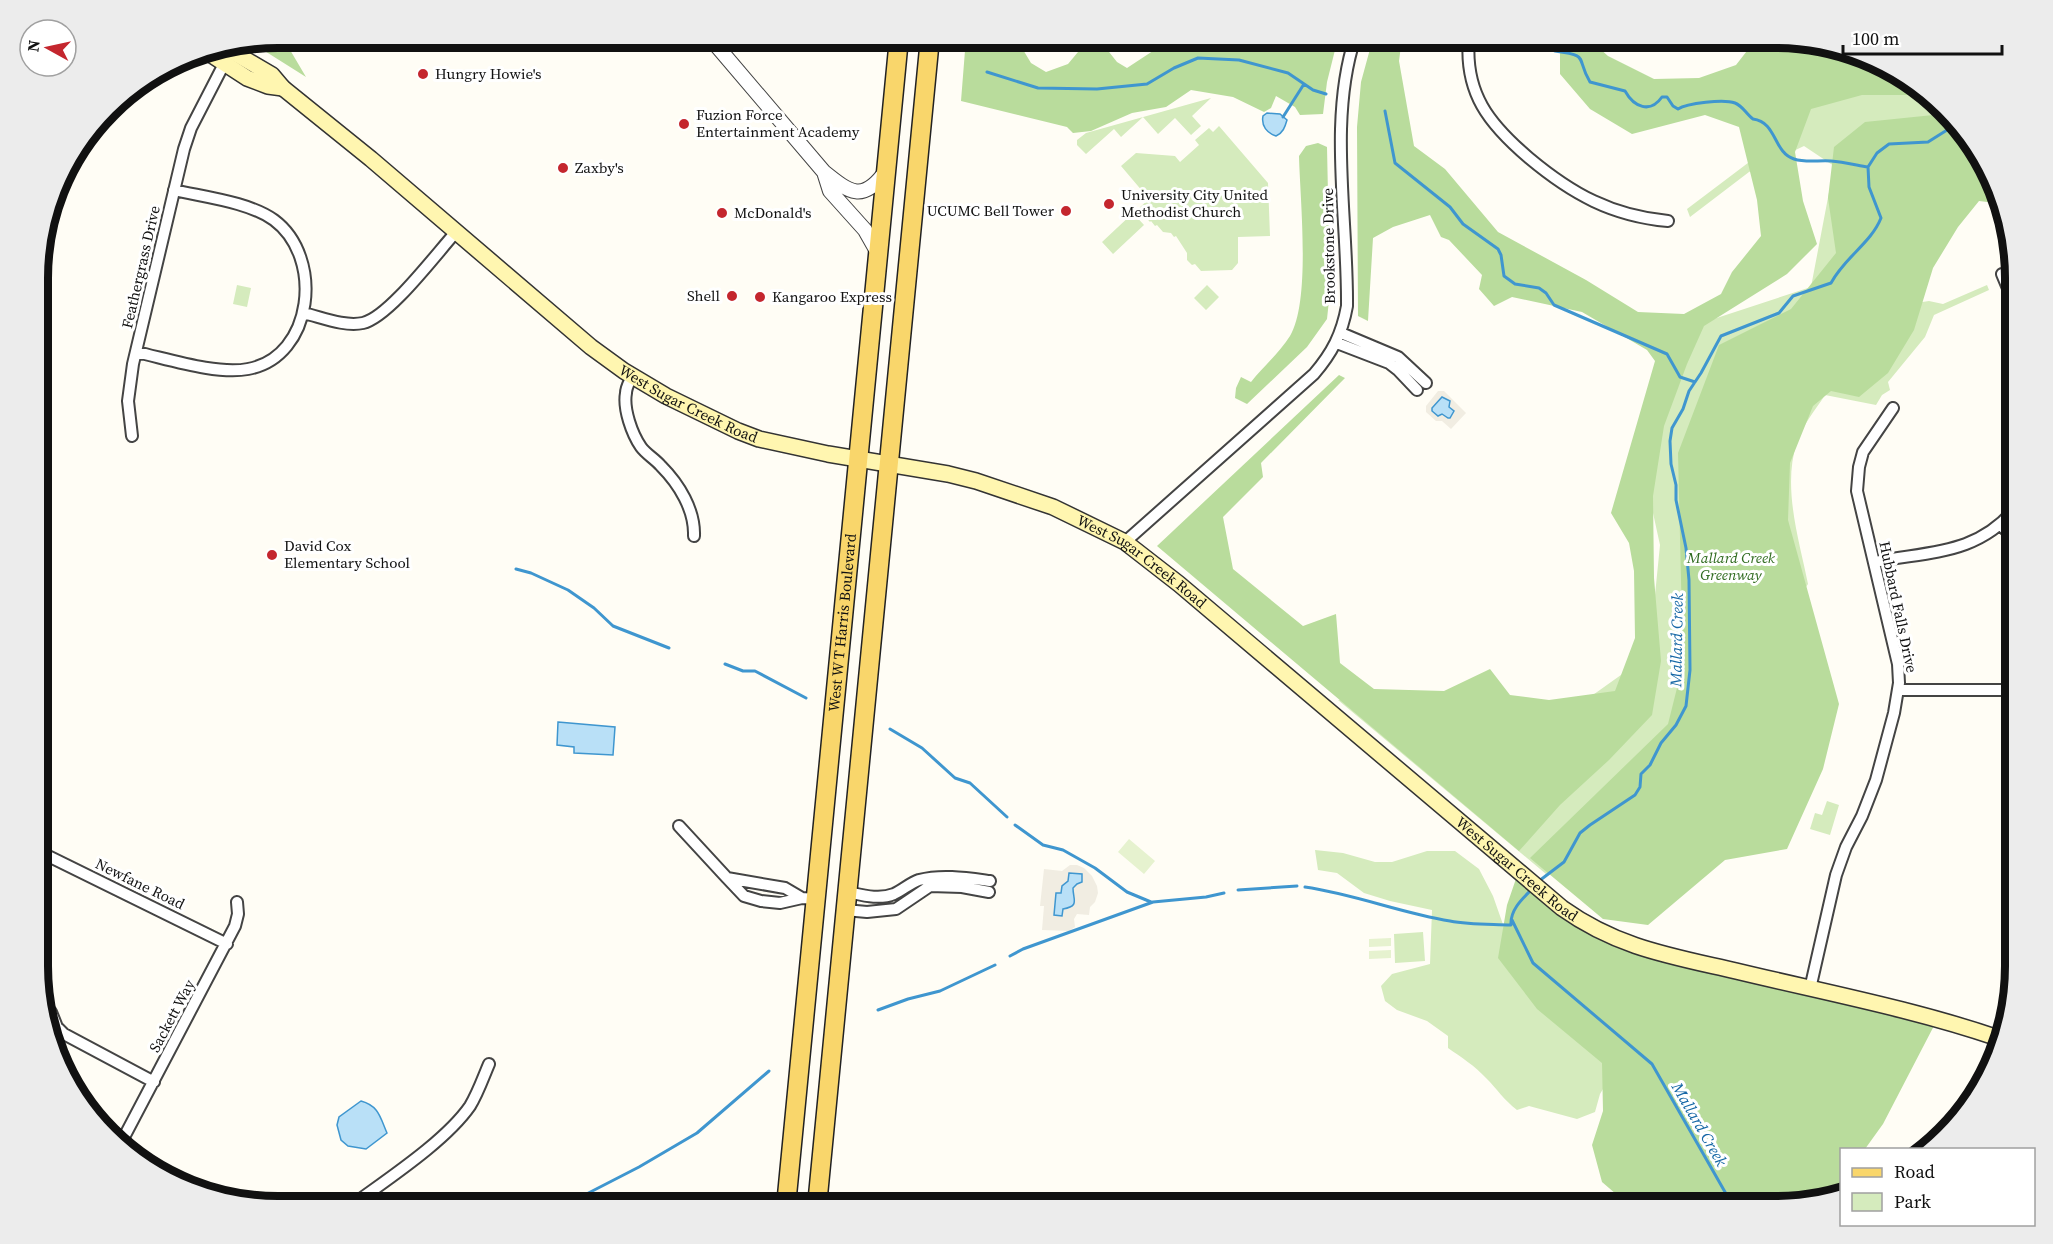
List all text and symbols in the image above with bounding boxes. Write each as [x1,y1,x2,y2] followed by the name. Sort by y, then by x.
[18,18,78,78] north arrow
[1843,18,2002,56] scale bar
[1852,26,1899,51] text: 100 m
[21,38,45,53] text: N
[435,63,542,84] place label: Hungry Howie's
[416,67,430,81] marker: Hungry Howie's
[696,104,860,142] place label: Fuzion Force Entertainment Academy
[677,117,691,131] marker: Fuzion Force Entertainment Academy
[575,157,624,178] place label: Zaxby's
[556,161,570,175] marker: Zaxby's
[1121,184,1268,222] place label: University City United Methodist Church
[1317,187,1340,304] street label: Brookstone Drive
[1102,197,1116,211] marker: University City United Methodist Church
[927,200,1055,221] place label: UCUMC Bell Tower
[734,202,811,223] place label: McDonald's
[116,203,165,330] street label: Feathergrass Drive
[1059,204,1073,218] marker: UCUMC Bell Tower
[715,206,729,220] marker: McDonald's
[687,285,721,306] place label: Shell
[772,286,892,307] place label: Kangaroo Express
[725,289,739,303] marker: Shell
[753,290,767,304] marker: Kangaroo Express
[615,359,761,448] street label: West Sugar Creek Road
[1074,509,1212,613] street label: West Sugar Creek Road
[823,532,861,713] street label: West W T Harris Boulevard
[284,535,411,573] place label: David Cox Elementary School
[1874,539,1923,675] street label: Hubbard Falls Drive
[1686,547,1776,585] park label: Mallard Creek Greenway
[265,548,279,562] marker: David Cox Elementary School
[1664,592,1688,688] water label: Mallard Creek
[1451,812,1583,926] street label: West Sugar Creek Road
[92,853,189,914] street label: Newfane Road
[144,975,200,1056] street label: Sackett Way
[1667,1077,1733,1170] water label: Mallard Creek
[1840,1148,2035,1226] legend
[1894,1159,1935,1184] text: Road
[1894,1189,1931,1214] text: Park

